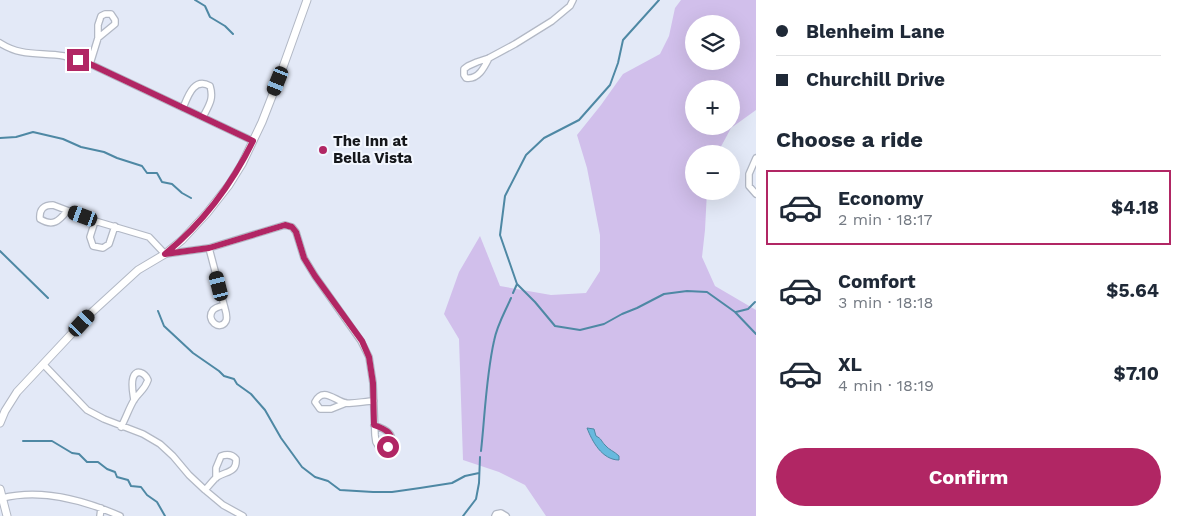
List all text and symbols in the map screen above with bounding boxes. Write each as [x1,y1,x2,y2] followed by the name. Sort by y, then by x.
[685,15,740,200] map controls
[685,15,740,70] button: layers
[806,20,945,43] text: Blenheim Lane
[67,49,89,71] route end
[265,64,290,98] car
[806,68,945,91] text: Churchill Drive
[685,80,740,135] button: +
[776,127,923,152] text: Choose a ride
[333,132,413,167] place label: The Inn at Bella Vista
[317,144,329,156] marker: The Inn at Bella Vista
[685,145,740,200] button: −
[778,185,823,230] icon: car
[838,187,923,210] text: Economy
[1111,196,1159,219] text: $4.18
[66,204,99,228] car
[838,210,932,229] text: 2 min · 18:17
[778,268,823,313] icon: car
[208,270,229,302] car
[838,270,916,293] text: Comfort
[1106,279,1159,302] text: $5.64
[838,293,933,312] text: 3 min · 18:18
[66,307,97,339] car
[778,351,823,396] icon: car
[838,353,862,376] text: XL
[1114,362,1159,385] text: $7.10
[838,376,934,395] text: 4 min · 18:19
[377,436,399,458] route start
[776,448,1161,506] button: Confirm

